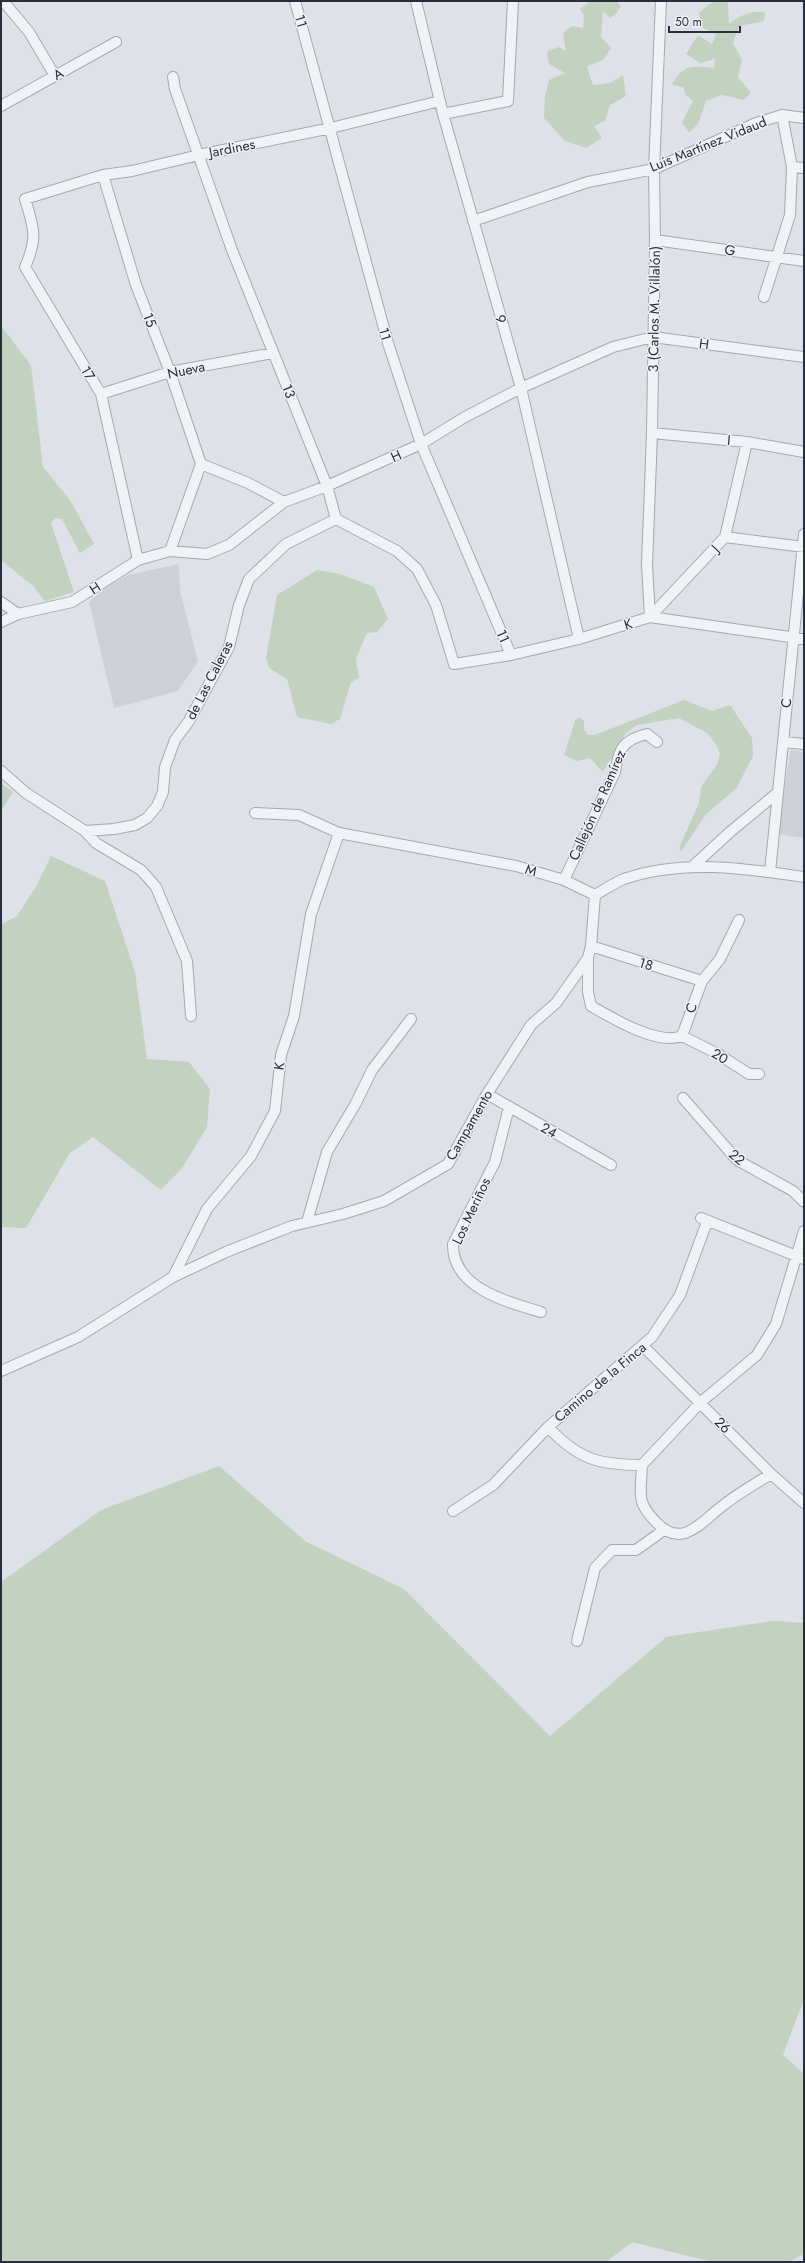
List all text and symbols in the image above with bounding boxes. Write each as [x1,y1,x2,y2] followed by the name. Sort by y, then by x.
[669,8,740,34] scale bar
[290,12,312,30] street label: 11
[675,13,702,31] text: 50 m
[49,63,68,85] street label: A
[646,111,770,177] street label: Luis Martínez Vidaud
[205,134,257,163] street label: Jardines
[723,239,737,261] street label: G
[643,246,665,372] street label: 3 (Carlos M. Villalón)
[138,310,162,330] street label: 15
[490,312,512,326] street label: 9
[374,325,396,343] street label: 11
[698,333,710,355] street label: H
[165,356,207,384] street label: Nueva
[76,362,100,385] street label: 17
[277,381,301,402] street label: 13
[726,430,732,450] street label: I
[387,445,405,467] street label: H
[705,540,723,558] street label: J
[85,577,105,599] street label: H
[621,613,635,635] street label: K
[491,626,515,646] street label: 11
[181,637,238,723] street label: de Las Caleras
[776,697,796,709] street label: C
[564,746,631,864] street label: Callejón de Ramírez
[523,859,539,881] street label: M
[636,952,656,976] street label: 18
[680,1000,702,1016] street label: C
[708,1043,732,1069] street label: 20
[269,1061,289,1071] street label: K
[441,1086,497,1164] street label: Campamento
[537,1117,561,1143] street label: 24
[724,1144,750,1170] street label: 22
[447,1174,495,1248] street label: Los Meriños
[550,1337,650,1427] street label: Camino de la Finca
[710,1412,736,1438] street label: 26

